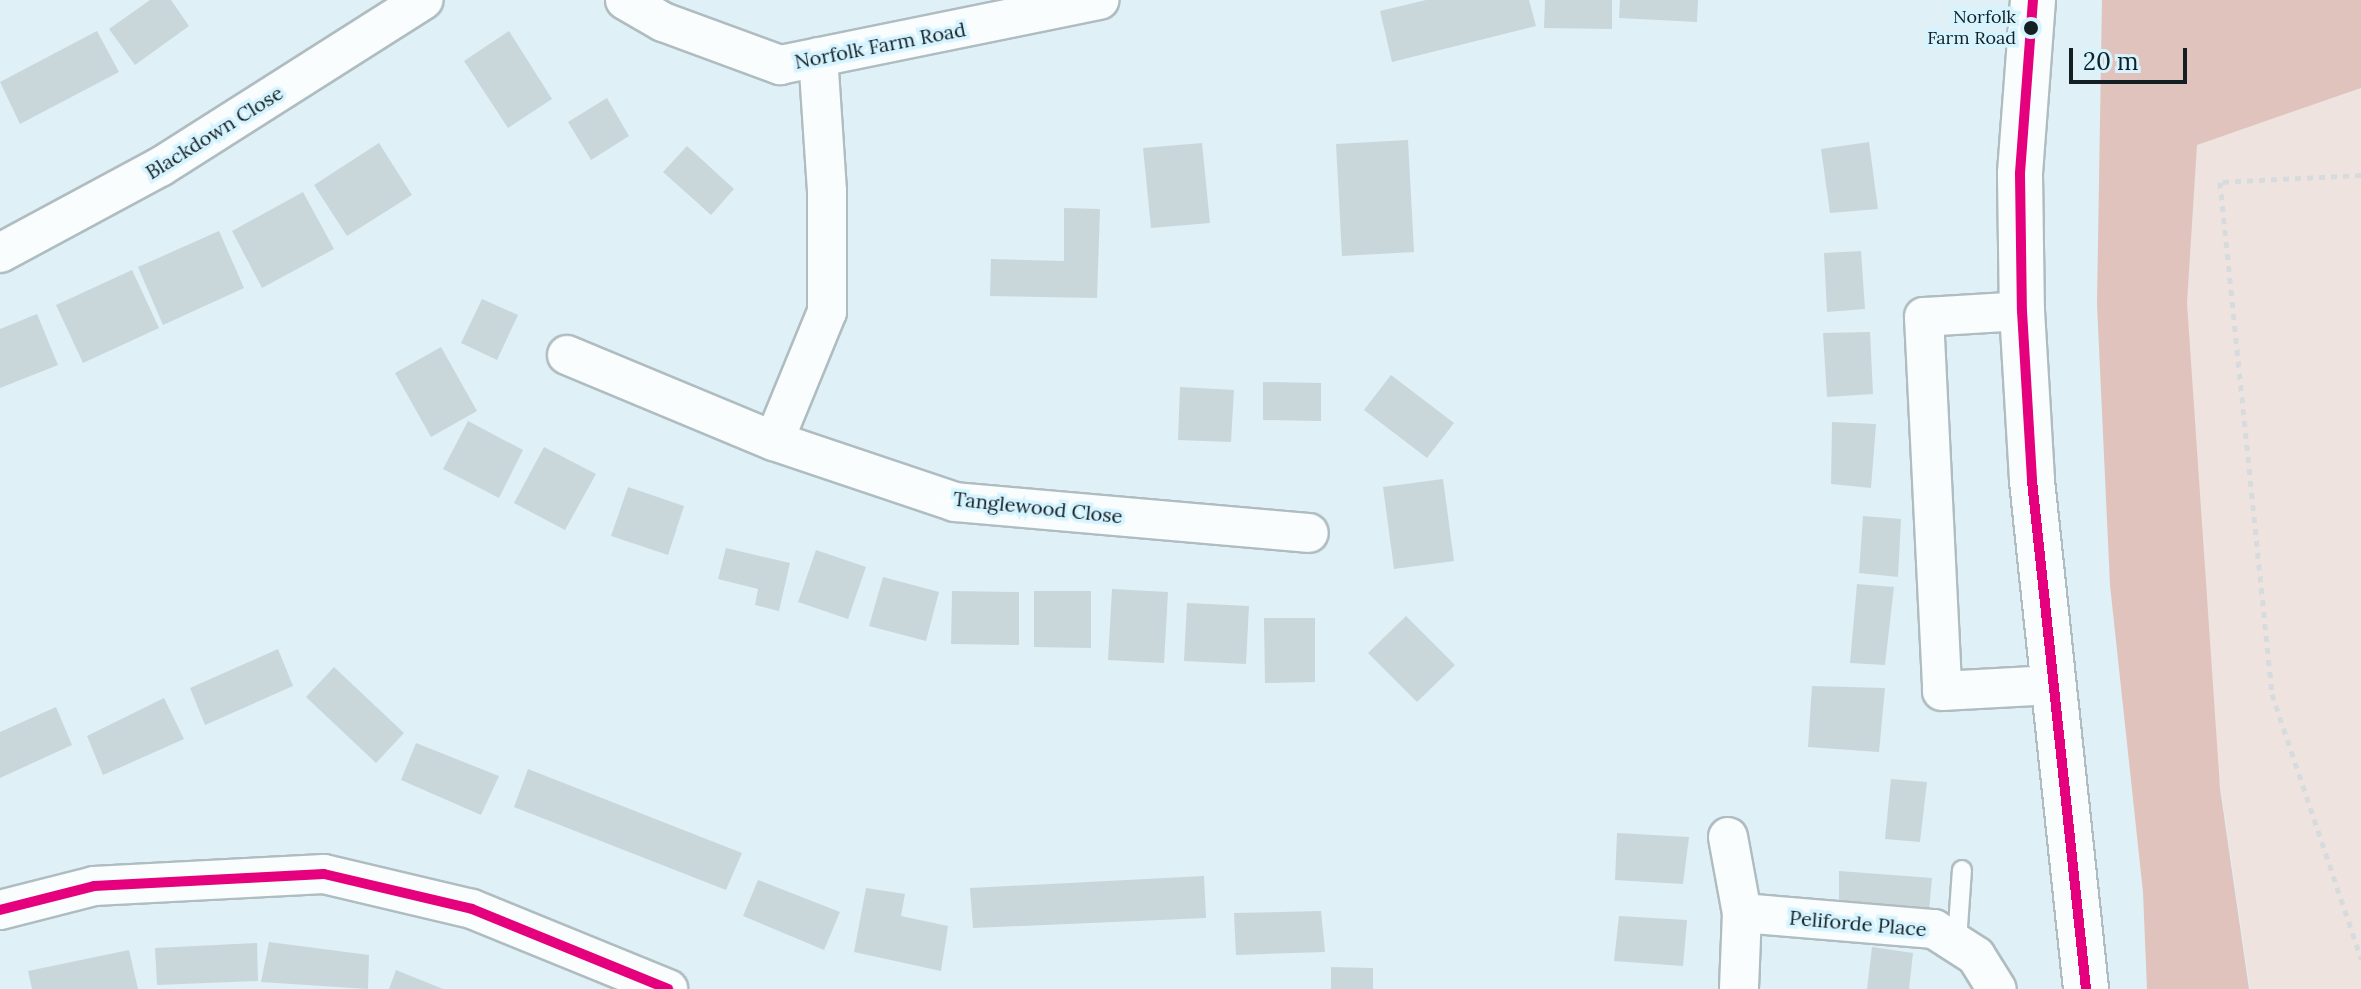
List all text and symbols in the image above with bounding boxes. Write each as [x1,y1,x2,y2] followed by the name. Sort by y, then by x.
[1927,7,2016,50] place label: Norfolk Farm Road
[792,17,968,73] street label: Norfolk Farm Road
[2023,20,2039,36] marker: Norfolk Farm Road
[2073,32,2191,82] scale bar
[2083,46,2139,77] text: 20 m
[141,80,287,184] street label: Blackdown Close
[952,486,1124,528] street label: Tanglewood Close
[1788,905,1928,941] street label: Peliforde Place

